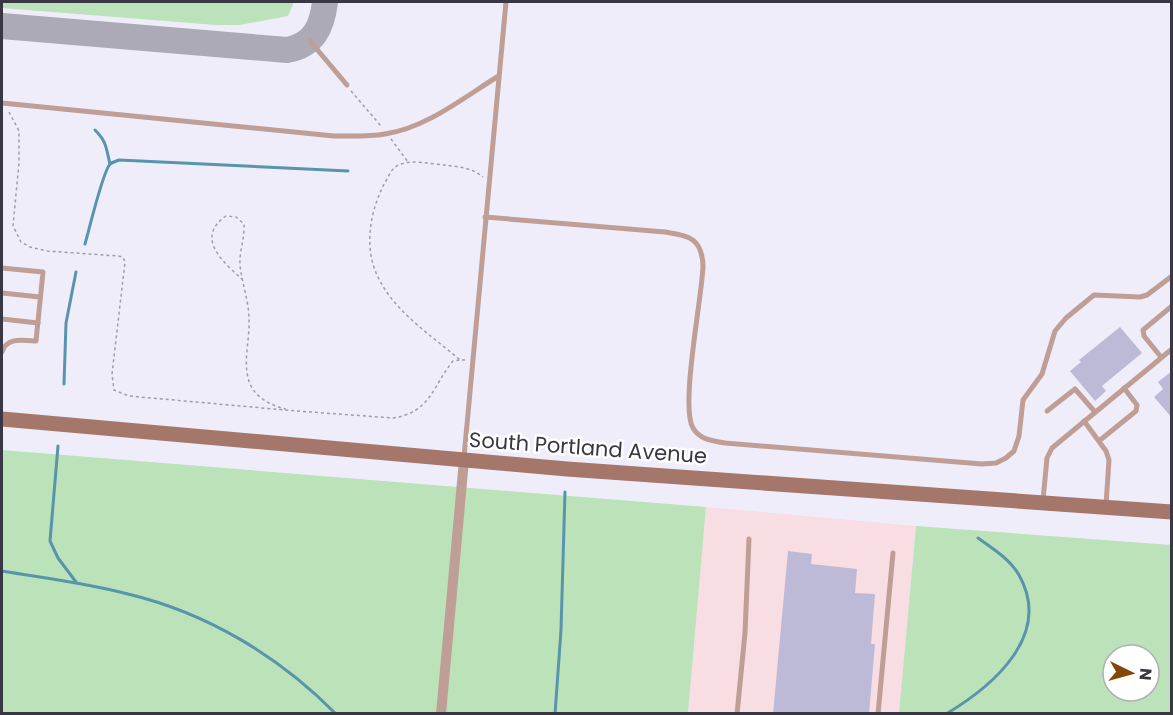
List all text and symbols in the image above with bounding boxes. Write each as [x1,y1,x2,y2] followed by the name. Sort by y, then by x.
[468,425,708,470] street label: South Portland Avenue
[1101,643,1161,703] north arrow
[1133,667,1157,681] text: N

